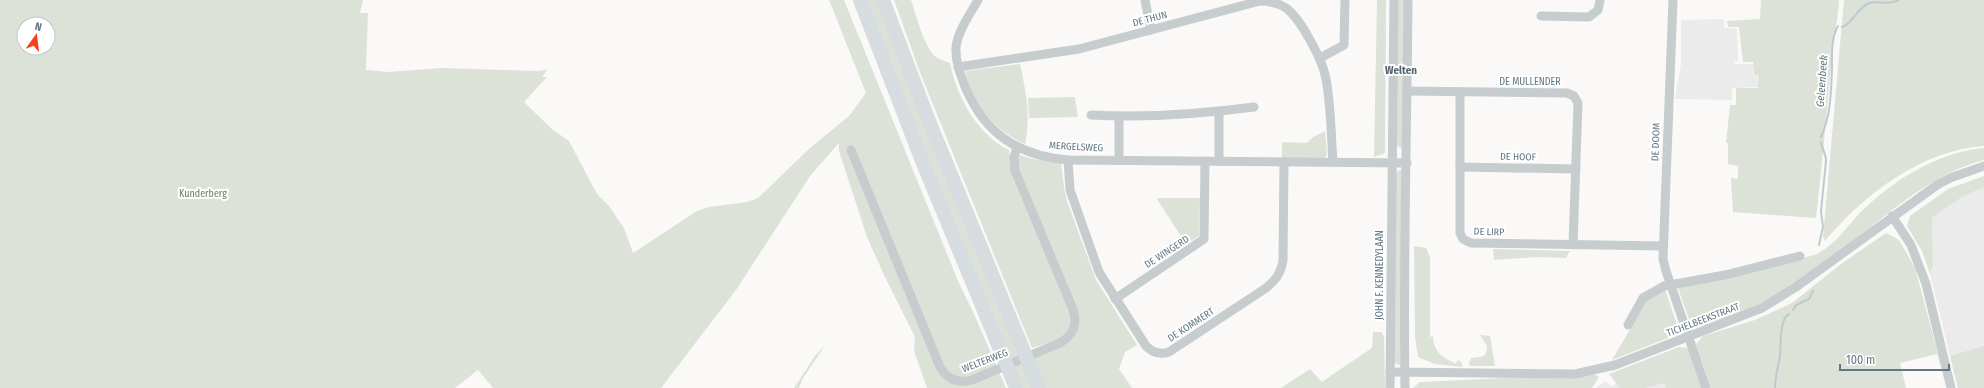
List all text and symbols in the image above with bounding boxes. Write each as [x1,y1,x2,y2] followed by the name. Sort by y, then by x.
[1131,9,1169,29] street label: DE THUN
[16,16,56,56] north arrow
[34,20,43,34] text: N
[1814,54,1830,107] water label: Geleenbeek
[1385,64,1417,77] district label: Welten
[1499,76,1561,88] street label: DE MULLENDER
[1649,123,1663,161] street label: DE DOOM
[1048,140,1104,154] street label: MERGELSWEG
[1500,151,1537,163] street label: DE HOOF
[179,188,227,200] park label: Kunderberg
[1474,225,1504,239] street label: DE LIRP
[1374,230,1386,320] street label: JOHN F. KENNEDYLAAN
[1142,233,1192,271] street label: DE WINGERD
[1665,300,1741,339] street label: TICHELBEEKSTRAAT
[1166,305,1217,344] street label: DE KOMMERT
[1840,346,1949,372] scale bar
[960,347,1010,375] street label: WELTERWEG
[1846,353,1875,367] text: 100 m

